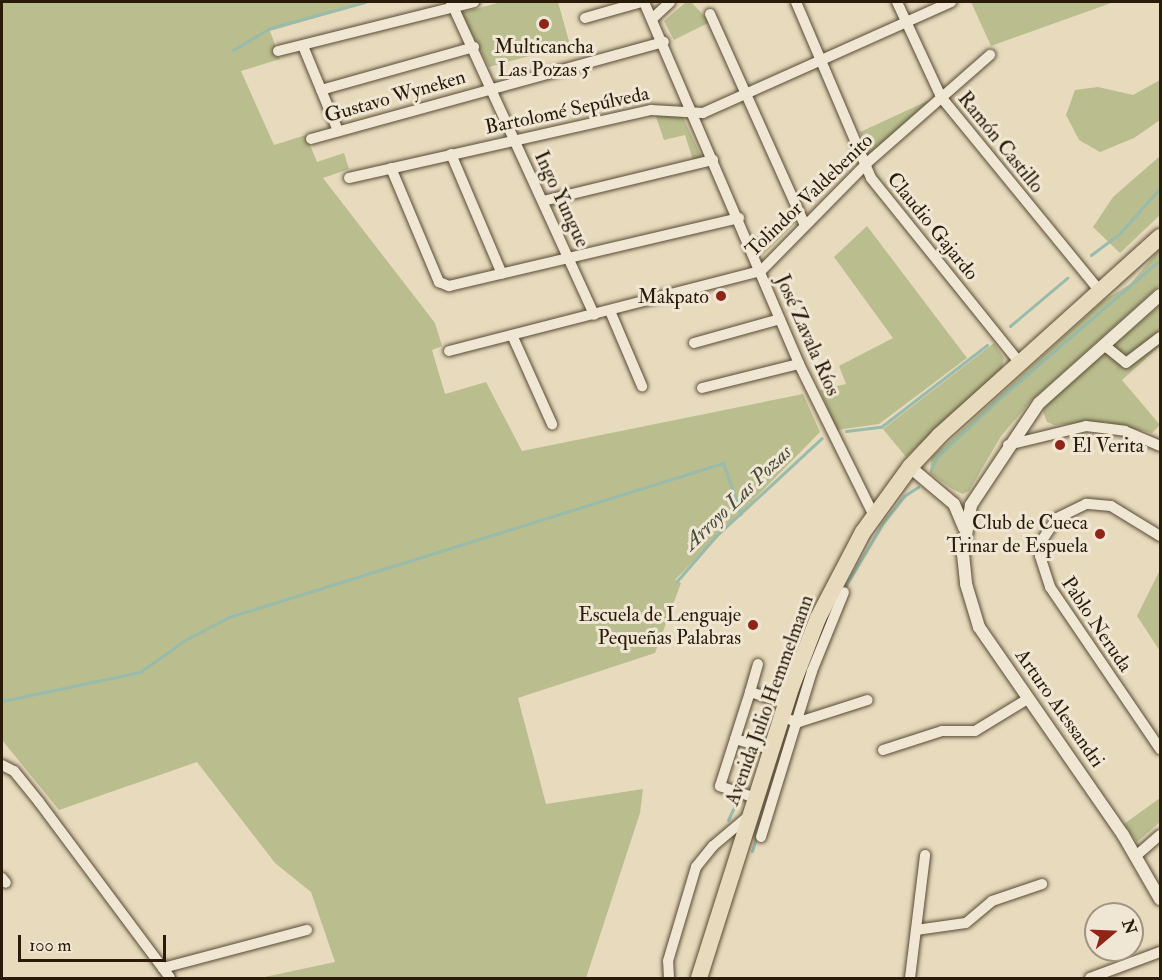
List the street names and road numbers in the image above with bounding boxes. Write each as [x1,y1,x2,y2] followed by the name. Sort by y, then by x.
[322,64,468,128] street label: Gustavo Wyneken
[483,81,651,139] street label: Bartolomé Sepúlveda
[953,87,1049,197] street label: Ramón Castillo
[740,128,878,262] street label: Tolindor Valdebenito
[529,147,595,251] street label: Ingo Yungue
[882,167,984,285] street label: Claudio Gajardo
[771,271,845,399] street label: José Zavala Ríos
[1056,572,1138,676] street label: Pablo Neruda
[720,591,818,809] street label: Avenida Julio Hemmelmann
[1010,644,1110,772] street label: Arturo Alessandri

